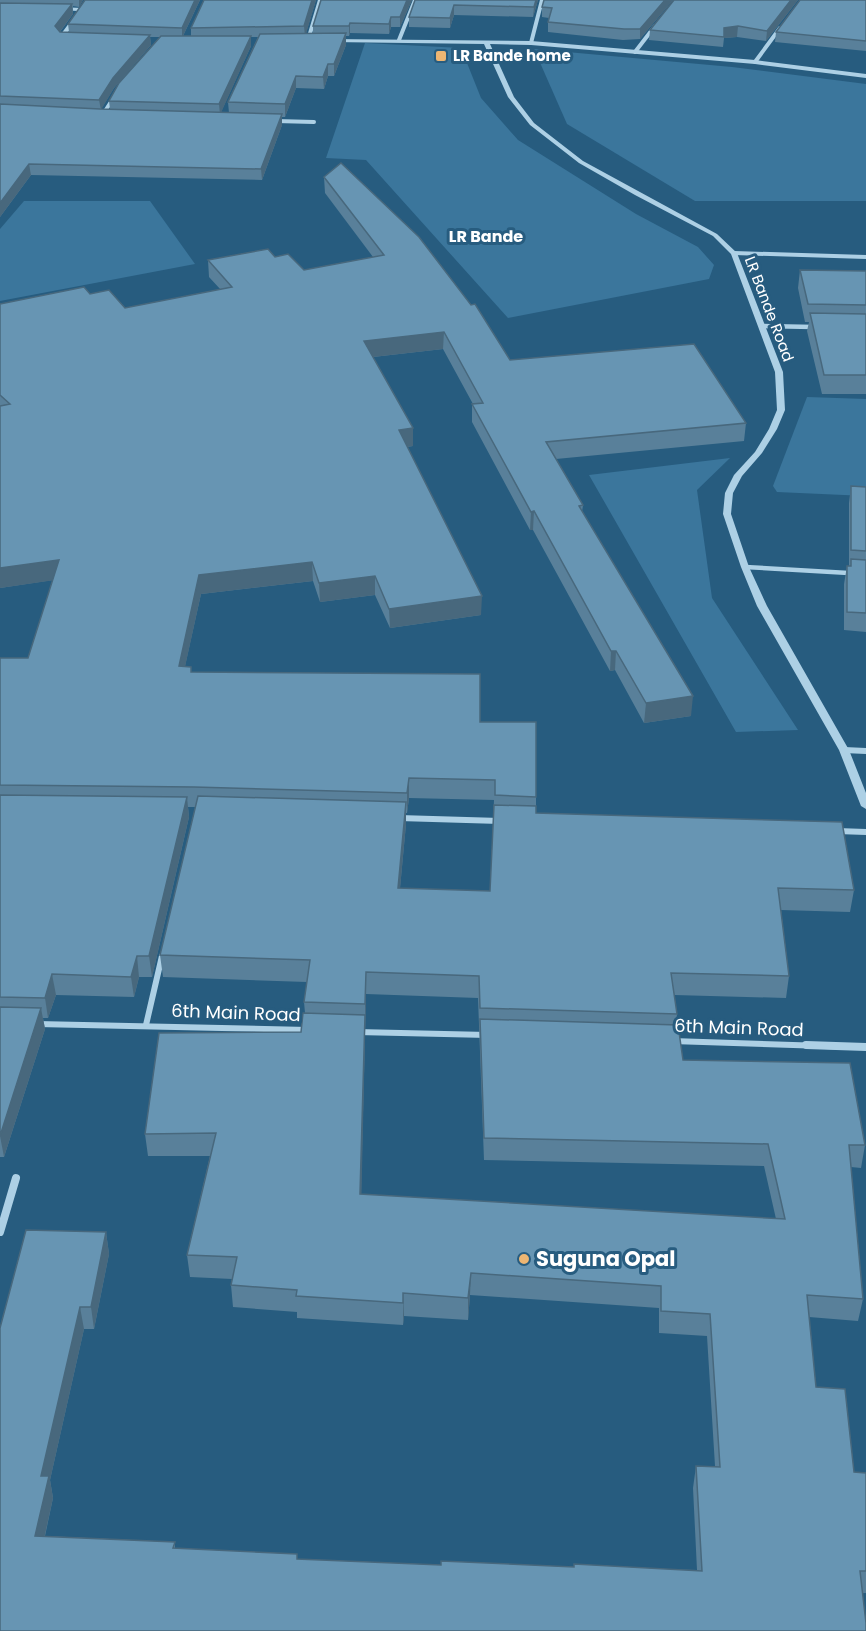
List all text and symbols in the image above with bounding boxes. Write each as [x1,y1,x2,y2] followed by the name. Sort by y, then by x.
[453,45,571,66] place label: LR Bande home
[434,49,448,63] marker: LR Bande home
[449,225,523,248] district label: LR Bande
[740,253,799,364] street label: LR Bande Road
[171,998,301,1027] street label: 6th Main Road
[674,1013,804,1042] street label: 6th Main Road
[536,1244,676,1273] place label: Suguna Opal
[517,1252,531,1266] marker: Suguna Opal

